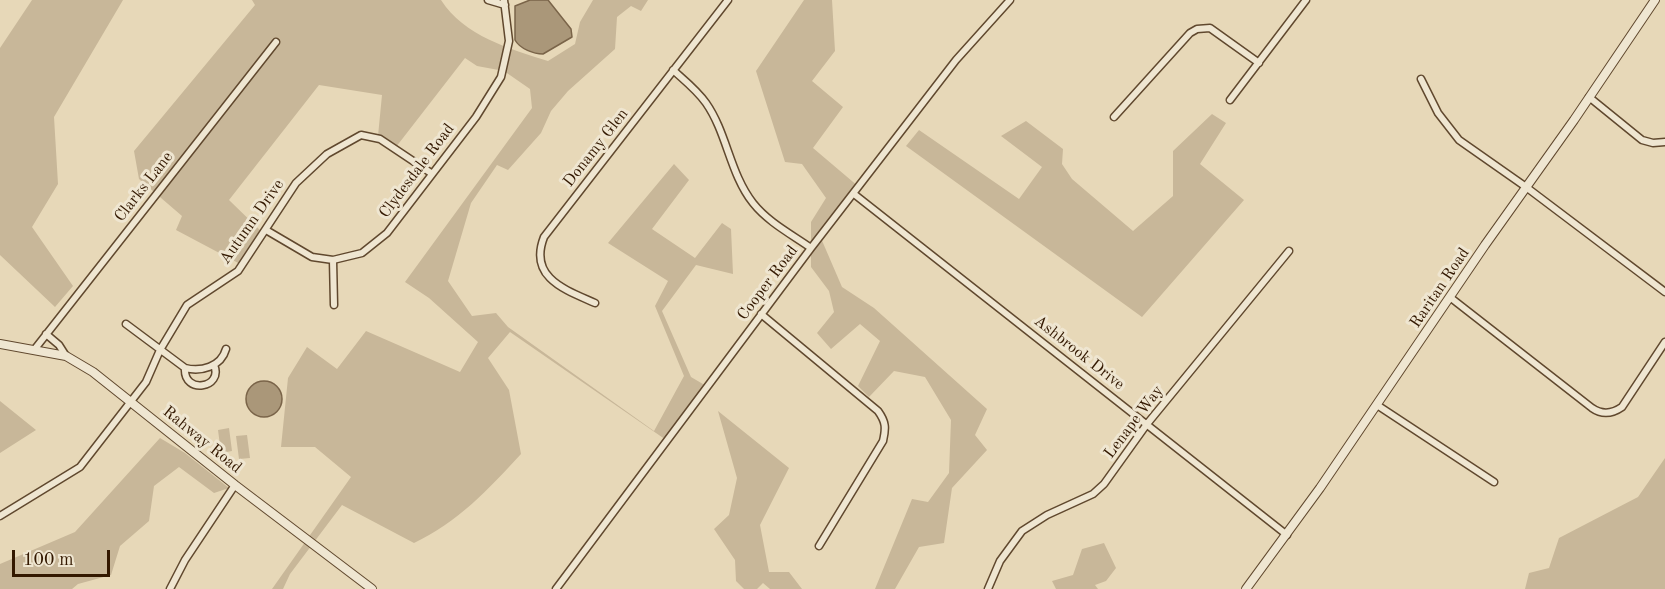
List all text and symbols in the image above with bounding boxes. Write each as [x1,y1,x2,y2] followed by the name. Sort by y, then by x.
[559,105,633,191] street label: Donamy Glen
[375,120,459,222] street label: Clydesdale Road
[111,148,177,226] street label: Clarks Lane
[216,176,288,268] street label: Autumn Drive
[734,242,802,324] street label: Cooper Road
[1406,244,1474,332] street label: Raritan Road
[1030,312,1128,394] street label: Ashbrook Drive
[1100,382,1168,462] street label: Lenape Way
[159,402,245,478] street label: Rahway Road
[15,538,112,576] scale bar
[23,551,74,569] text: 100 m

